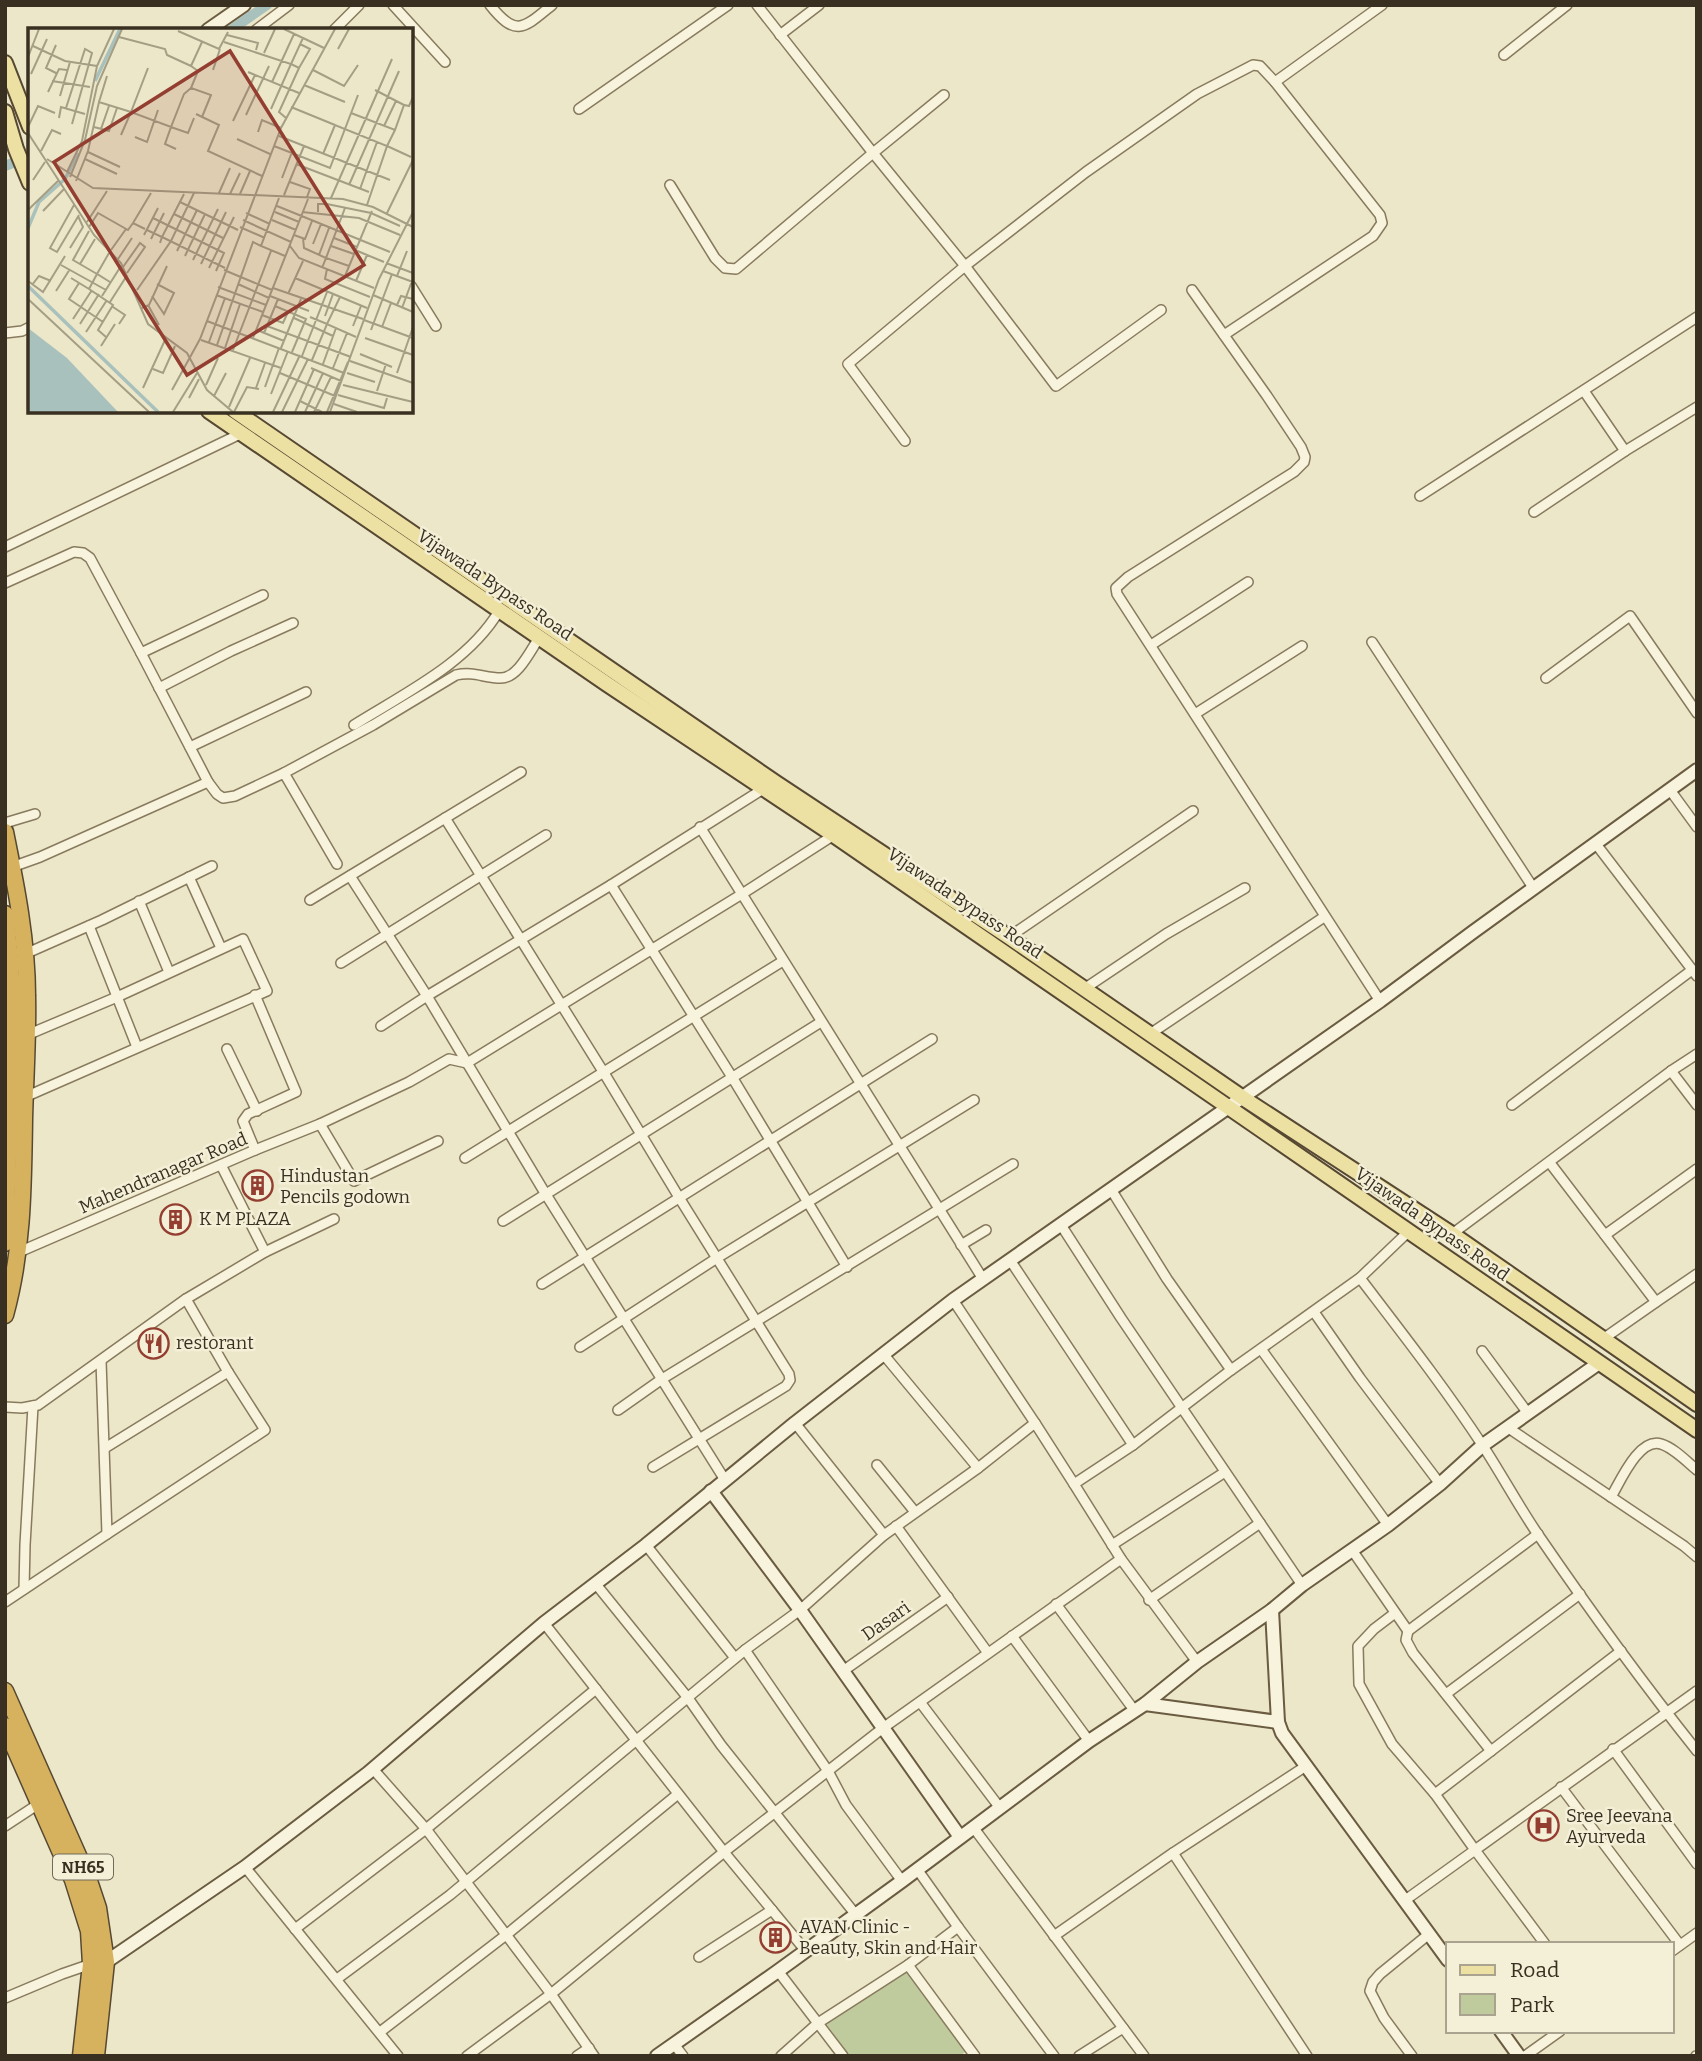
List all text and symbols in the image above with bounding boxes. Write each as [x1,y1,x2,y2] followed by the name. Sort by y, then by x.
[28,28,413,413] inset map
[413,525,577,646] street label: Vijawada Bypass Road
[883,843,1047,964] street label: Vijawada Bypass Road
[76,1127,251,1218] street label: Mahendranagar Road
[1351,1162,1514,1286] street label: Vijawada Bypass Road
[280,1165,411,1208] place label: Hindustan Pencils godown
[240,1169,274,1203] building icon: Hindustan Pencils godown
[159,1202,193,1236] building icon: K M PLAZA
[199,1208,291,1230] place label: K M PLAZA
[136,1326,170,1360] restaurant icon: restorant
[176,1332,254,1354] place label: restorant
[858,1597,914,1645] street label: Dasari
[1566,1805,1672,1848] place label: Sree Jeevana Ayurveda
[1526,1809,1560,1843] hospital icon: Sree Jeevana Ayurveda
[53,1854,113,1880] road number: NH65
[799,1916,977,1959] place label: AVAN Clinic - Beauty, Skin and Hair
[759,1920,793,1954] building icon: AVAN Clinic - Beauty, Skin and Hair
[1446,1942,1674,2033] legend
[1510,1957,1559,1983] text: Road
[1510,1992,1554,2018] text: Park

